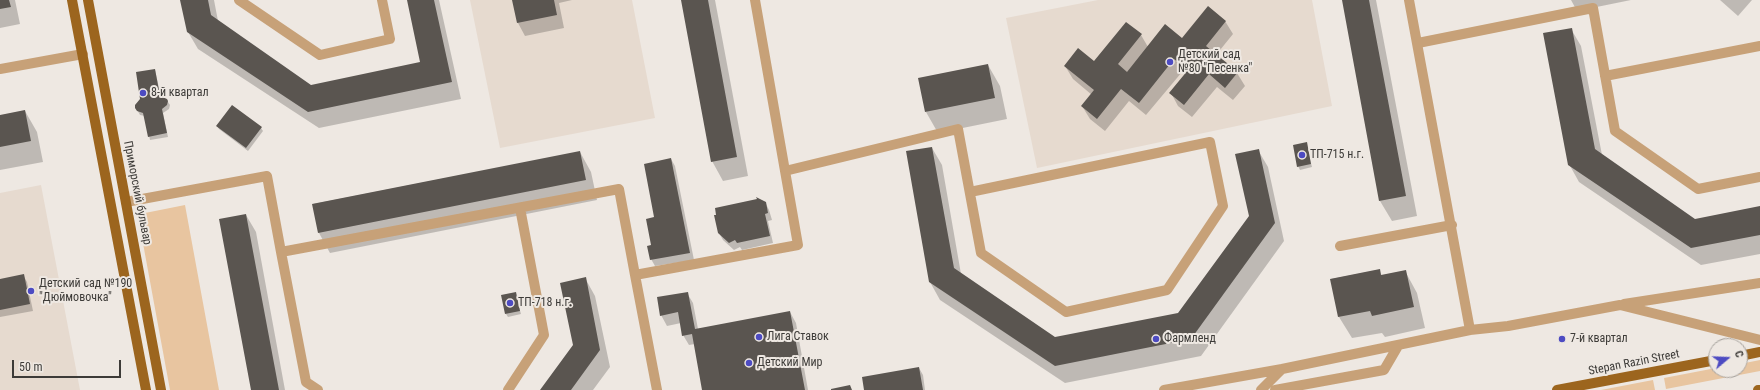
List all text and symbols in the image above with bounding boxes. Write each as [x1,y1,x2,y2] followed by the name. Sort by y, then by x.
[1178,48,1252,76] place label: Детский сад №80 "Песенка"
[1165,57,1175,67] marker: Детский сад №80 "Песенка"
[151,86,209,100] place label: 8-й квартал
[138,88,148,98] marker: 8-й квартал
[120,140,154,246] street label: Приморский бульвар
[1310,148,1364,162] place label: ТП-715 н.г.
[1297,150,1307,160] marker: ТП-715 н.г.
[39,277,132,305] place label: Детский сад №190 "Дюймовочка"
[26,286,36,296] marker: Детский сад №190 "Дюймовочка"
[518,296,572,310] place label: ТП-718 н.г.
[505,298,515,308] marker: ТП-718 н.г.
[767,330,829,344] place label: Лига Ставок
[754,332,764,342] marker: Лига Ставок
[1164,332,1216,346] place label: Фармленд
[1570,332,1628,346] place label: 7-й квартал
[1151,334,1161,344] marker: Фармленд
[1557,334,1567,344] marker: 7-й квартал
[1708,338,1748,378] north arrow
[1587,347,1681,379] street label: Stepan Razin Street
[1732,349,1746,359] text: С
[14,352,123,378] scale bar
[757,356,822,370] place label: Детский Мир
[744,358,754,368] marker: Детский Мир
[19,360,43,374] text: 50 m

